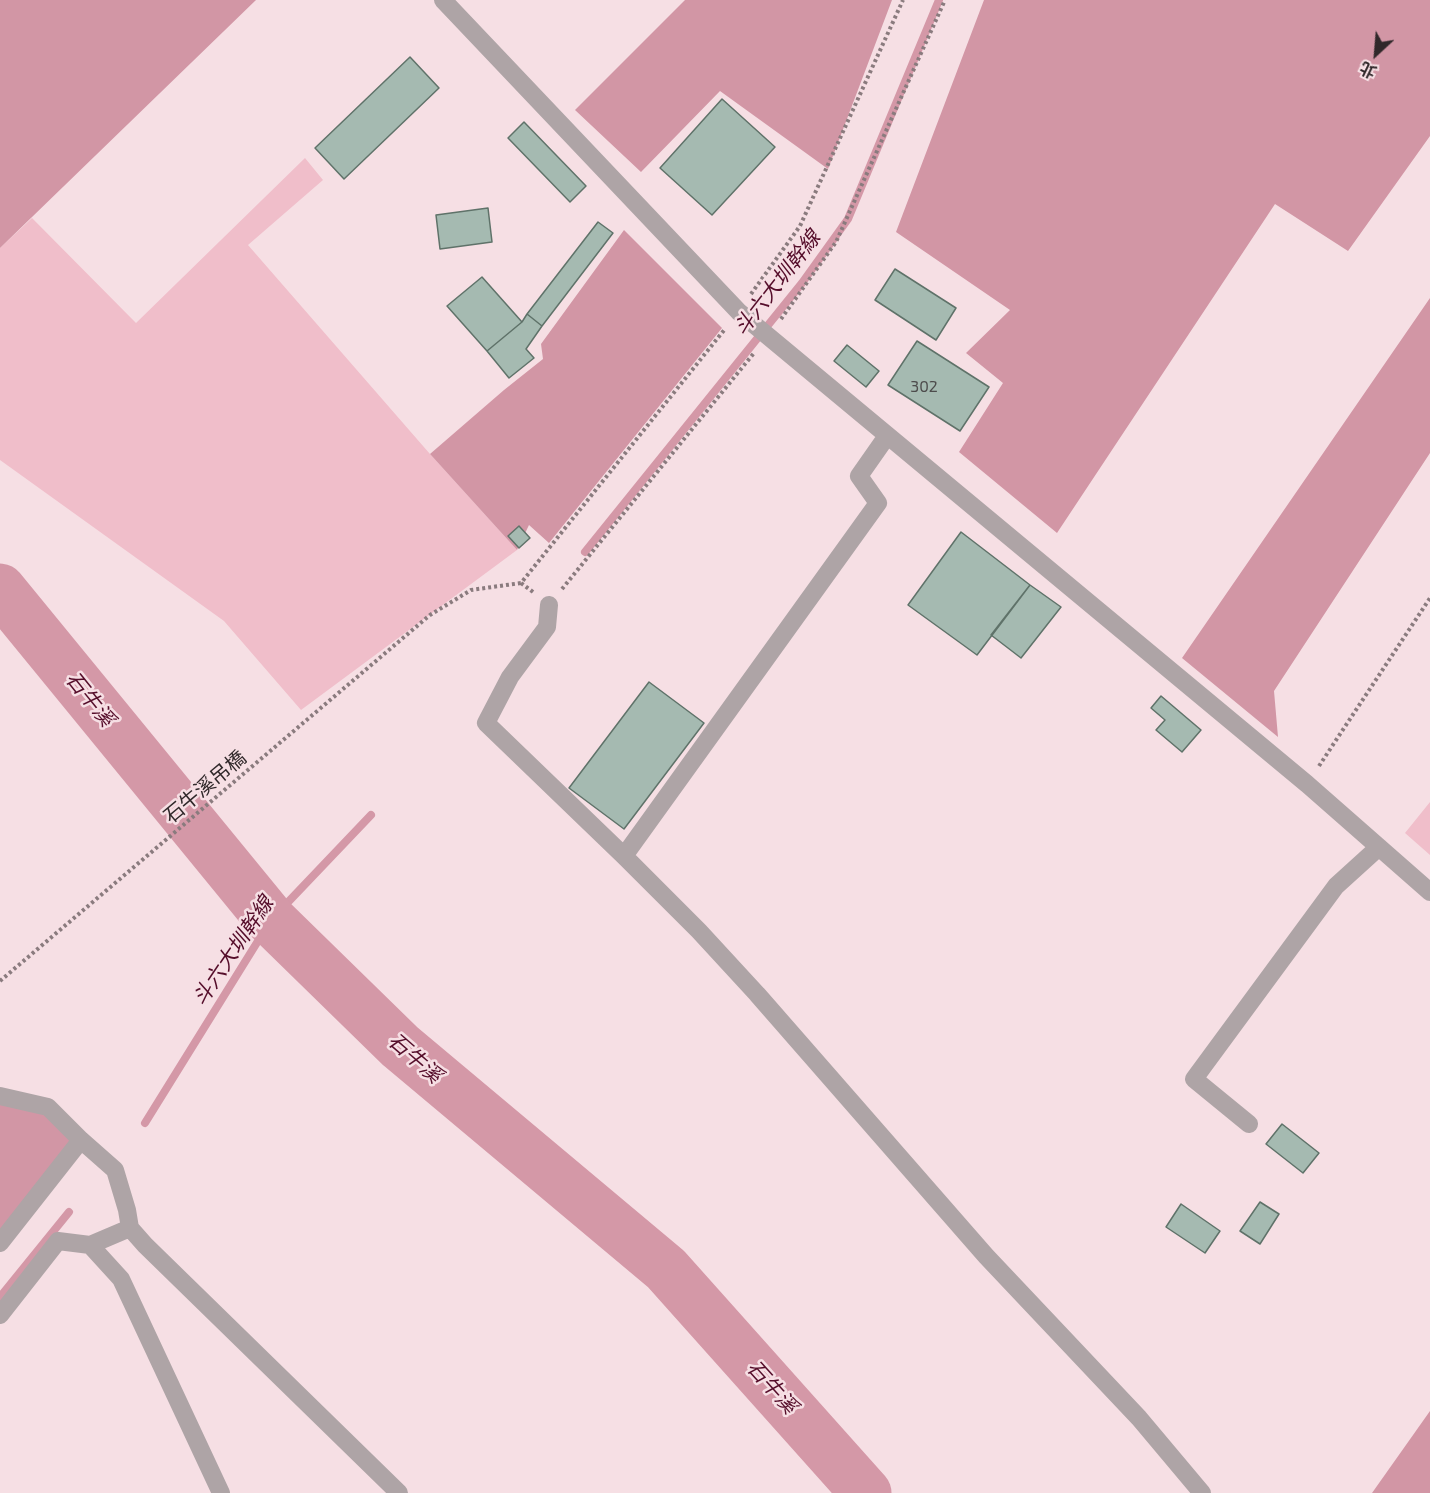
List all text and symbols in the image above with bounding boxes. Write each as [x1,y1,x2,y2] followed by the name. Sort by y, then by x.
[1346,24,1406,84] north arrow
[1357,59,1379,83] text: 北
[728,226,826,340] water label: 斗六大圳幹線
[910,377,938,397] house number: 302
[60,667,120,731] water label: 石牛溪
[159,746,251,828] street label: 石牛溪吊橋
[187,892,279,1010] water label: 斗六大圳幹線
[383,1028,447,1088] water label: 石牛溪
[742,1355,802,1419] water label: 石牛溪

